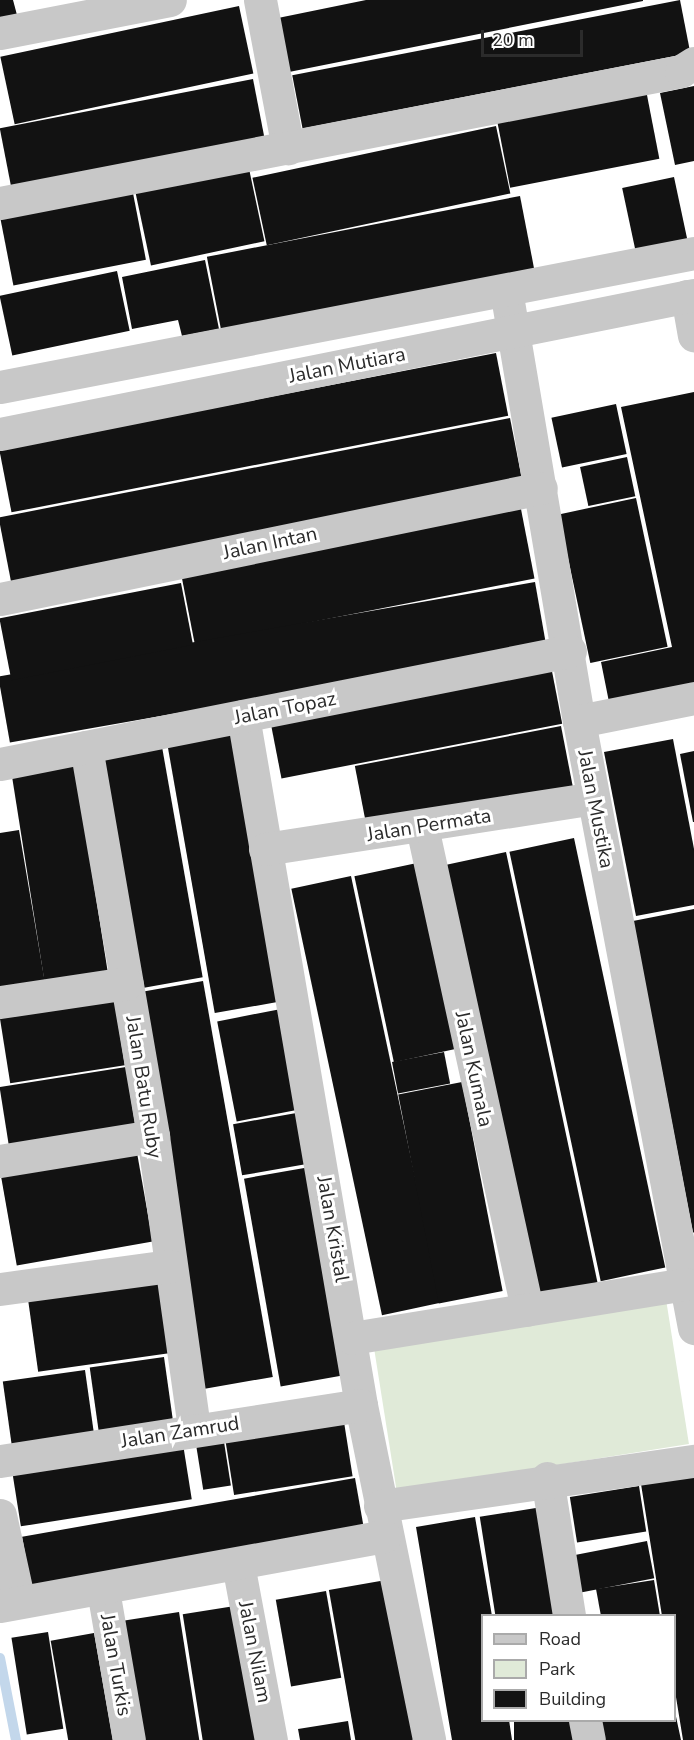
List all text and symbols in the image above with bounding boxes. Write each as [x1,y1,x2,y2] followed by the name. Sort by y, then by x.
[484,18,586,56] scale bar
[492,28,534,52] text: 20 m
[287,342,407,388] street label: Jalan Mutiara
[221,521,319,565] street label: Jalan Intan
[232,686,338,730] street label: Jalan Topaz
[573,748,619,870] street label: Jalan Mustika
[365,803,493,847] street label: Jalan Permata
[450,1009,498,1129] street label: Jalan Kumala
[121,1014,167,1160] street label: Jalan Batu Ruby
[312,1174,354,1284] street label: Jalan Kristal
[119,1411,241,1453] street label: Jalan Zamrud
[233,1599,277,1705] street label: Jalan Nilam
[95,1612,137,1718] street label: Jalan Turkis
[481,1614,676,1722] legend
[539,1627,581,1651] text: Road
[539,1657,575,1681] text: Park
[539,1687,606,1711] text: Building

